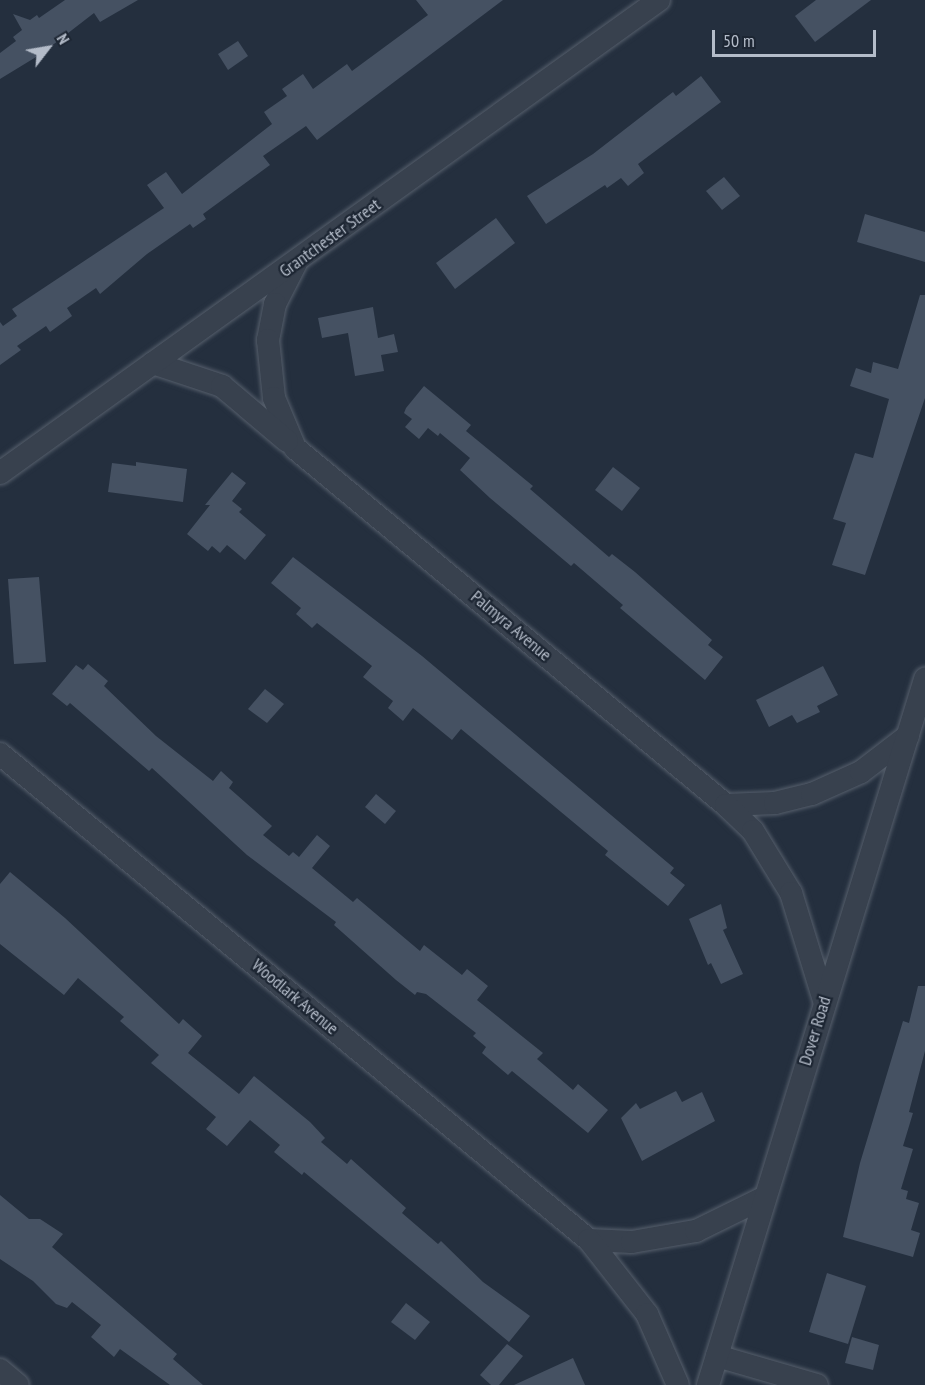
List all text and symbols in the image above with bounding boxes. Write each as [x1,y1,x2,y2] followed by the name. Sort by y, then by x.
[18,18,78,78] north arrow
[715,18,878,56] scale bar
[723,29,755,52] text: 50 m
[53,30,74,48] text: N
[275,194,385,282] street label: Grantchester Street
[466,586,556,666] street label: Palmyra Avenue
[247,954,343,1040] street label: Woodlark Avenue
[794,994,836,1068] street label: Dover Road

